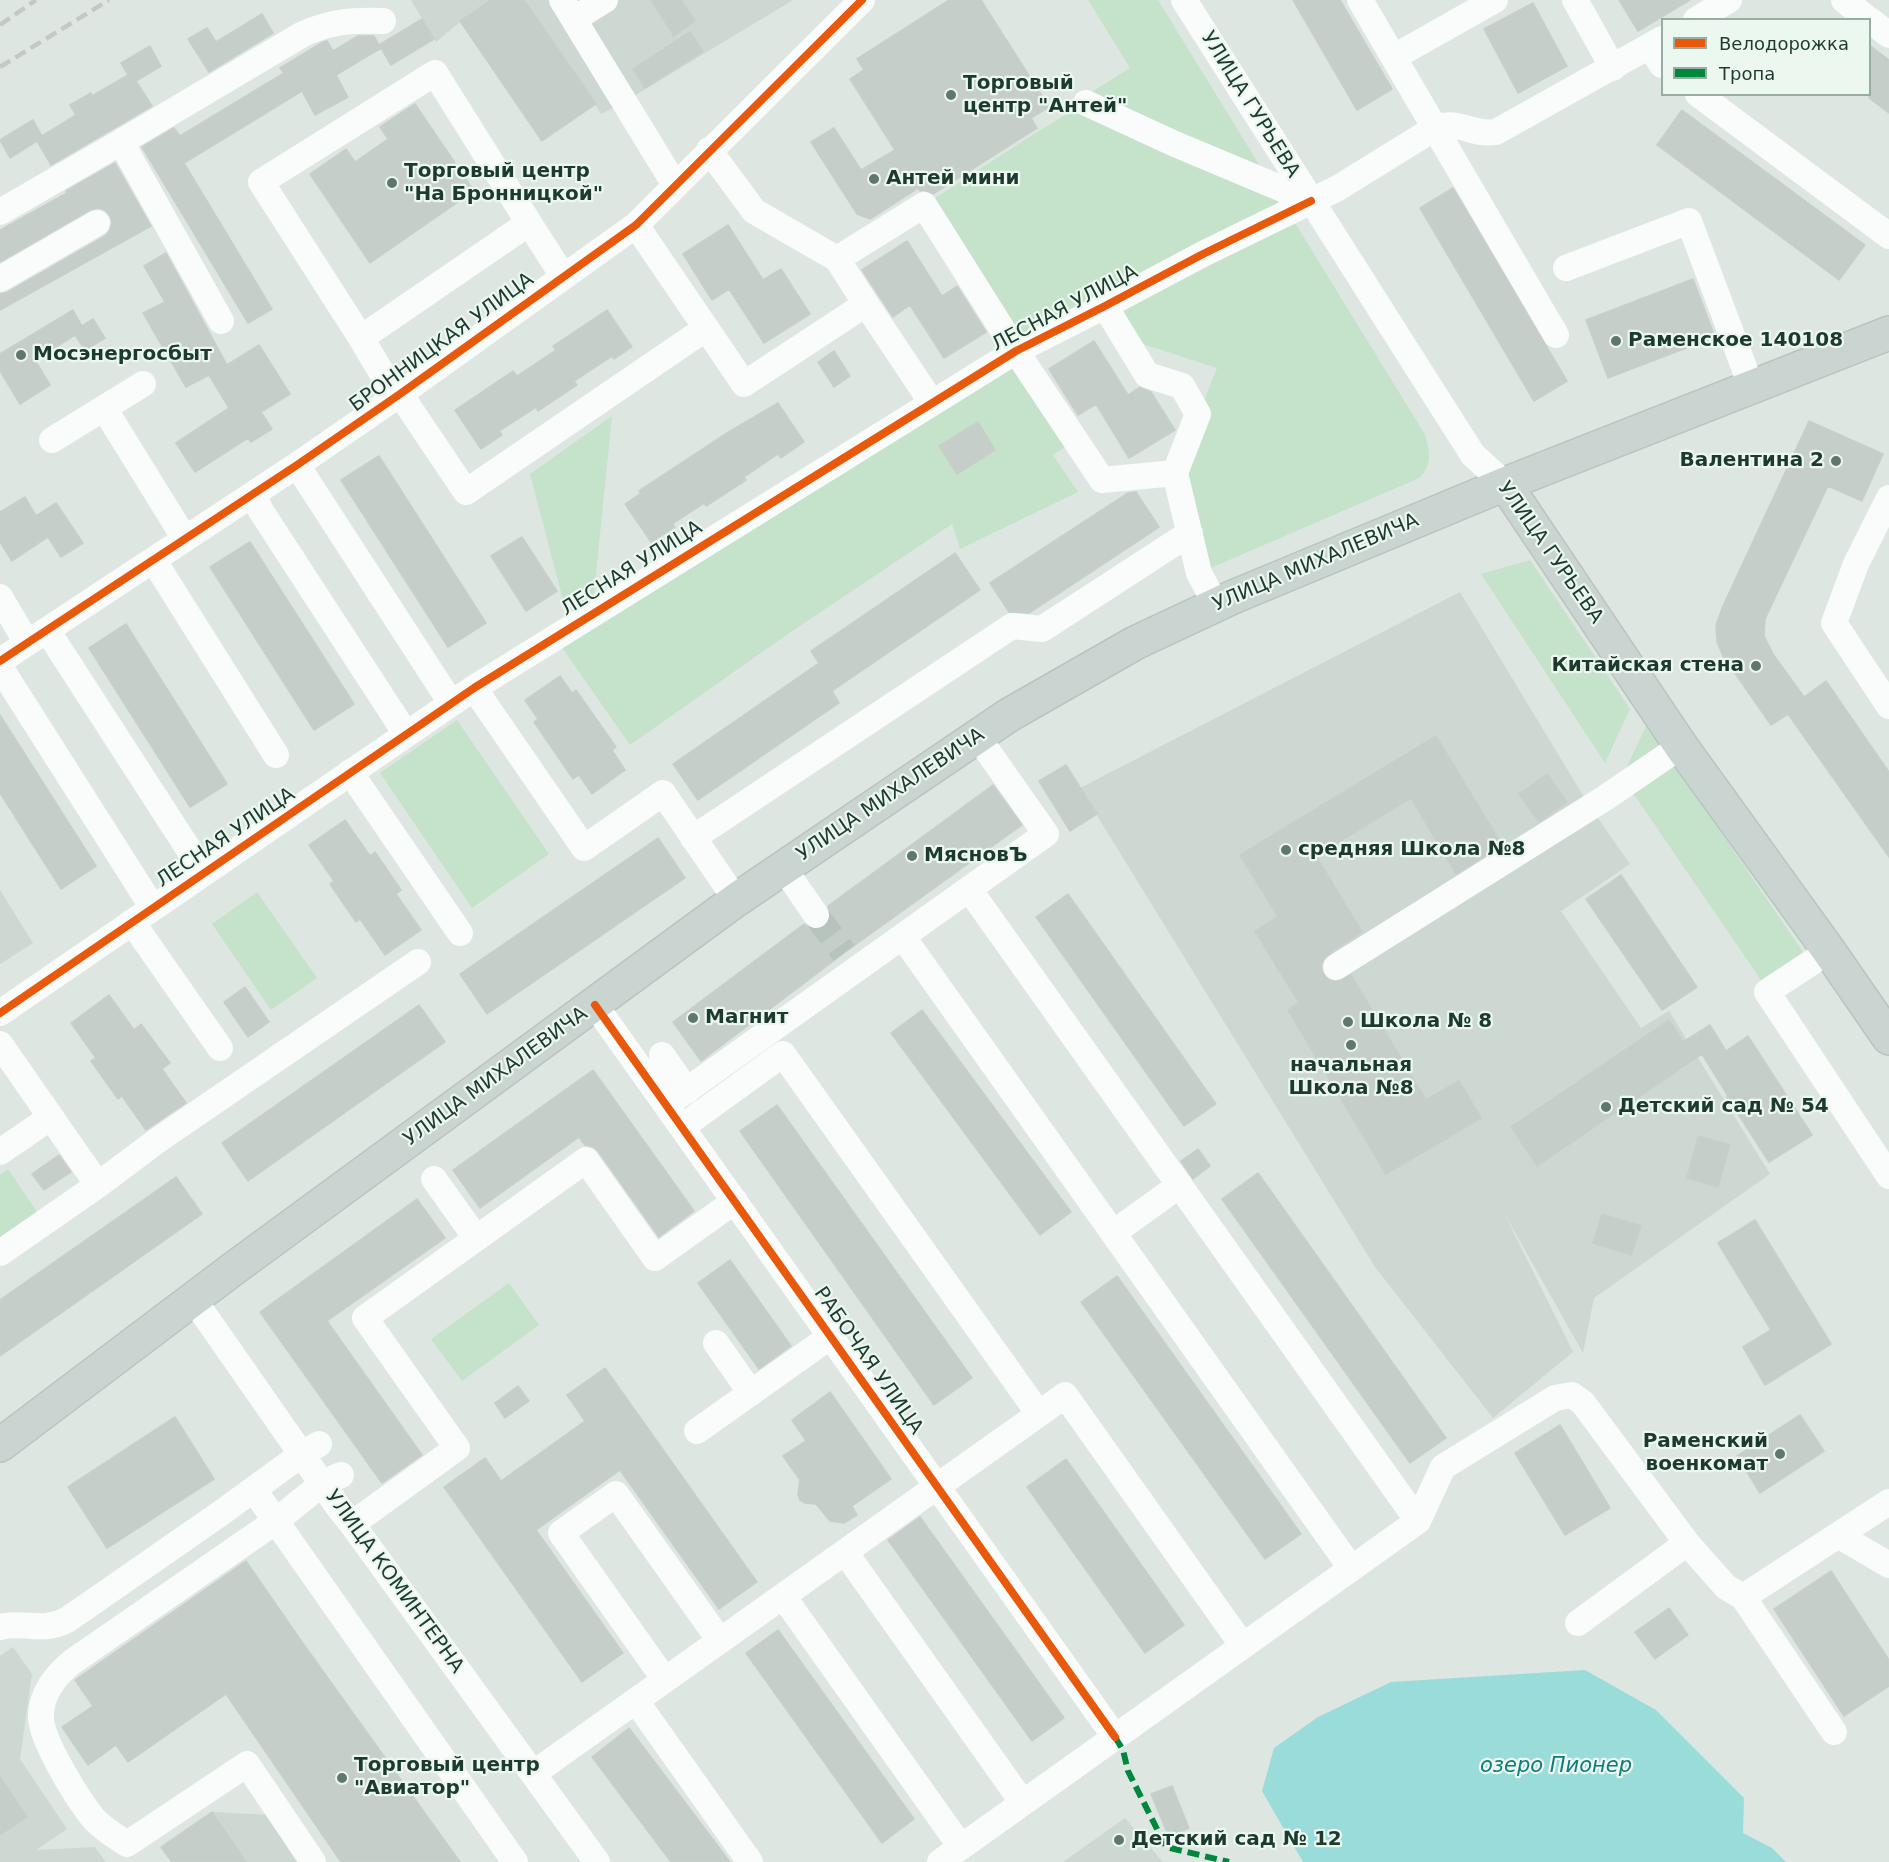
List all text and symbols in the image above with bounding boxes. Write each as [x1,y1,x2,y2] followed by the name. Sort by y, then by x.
[1661,18,1871,96] legend
[1195,27,1305,183] street label: УЛИЦА ГУРЬЕВА
[1719,33,1849,54] text: Велодорожка
[1719,63,1775,84] text: Тропа
[963,72,1127,119] place label: Торговый центр "Антей"
[944,88,958,102] marker: Торговый центр "Антей"
[404,160,603,207] place label: Торговый центр "На Бронницкой"
[886,167,1020,191] place label: Антей мини
[867,172,881,186] marker: Антей мини
[385,176,399,190] marker: Торговый центр "На Бронницкой"
[988,260,1142,358] street label: ЛЕСНАЯ УЛИЦА
[345,268,539,418] street label: БРОННИЦКАЯ УЛИЦА
[1628,329,1843,353] place label: Раменское 140108
[1609,334,1623,348] marker: Раменское 140108
[33,343,212,367] place label: Мосэнергосбыт
[14,348,28,362] marker: Мосэнергосбыт
[1679,449,1824,473] place label: Валентина 2
[1829,454,1843,468] marker: Валентина 2
[1492,477,1608,629] street label: УЛИЦА ГУРЬЕВА
[1210,509,1422,617] street label: УЛИЦА МИХАЛЕВИЧА
[557,516,707,622] street label: ЛЕСНАЯ УЛИЦА
[1551,654,1744,678] place label: Китайская стена
[1749,659,1763,673] marker: Китайская стена
[793,723,989,867] street label: УЛИЦА МИХАЛЕВИЧА
[152,783,300,893] street label: ЛЕСНАЯ УЛИЦА
[1298,838,1525,862] place label: средняя Школа №8
[1279,843,1293,857] marker: средняя Школа №8
[924,844,1028,868] place label: МясновЪ
[905,849,919,863] marker: МясновЪ
[400,1002,592,1152] street label: УЛИЦА МИХАЛЕВИЧА
[705,1006,788,1030] place label: Магнит
[1360,1010,1492,1034] place label: Школа № 8
[686,1011,700,1025] marker: Магнит
[1341,1015,1355,1029] marker: Школа № 8
[1344,1038,1358,1052] marker: начальная Школа №8
[1288,1054,1414,1101] place label: начальная Школа №8
[1618,1095,1829,1119] place label: Детский сад № 54
[1599,1100,1613,1114] marker: Детский сад № 54
[808,1283,928,1439] street label: РАБОЧАЯ УЛИЦА
[1643,1430,1768,1477] place label: Раменский военкомат
[1773,1447,1787,1461] marker: Раменский военкомат
[319,1486,469,1678] street label: УЛИЦА КОМИНТЕРНА
[354,1754,540,1801] place label: Торговый центр "Авиатор"
[1480,1754,1632,1780] water label: озеро Пионер
[335,1771,349,1785] marker: Торговый центр "Авиатор"
[1131,1828,1342,1852] place label: Детский сад № 12
[1112,1833,1126,1847] marker: Детский сад № 12

